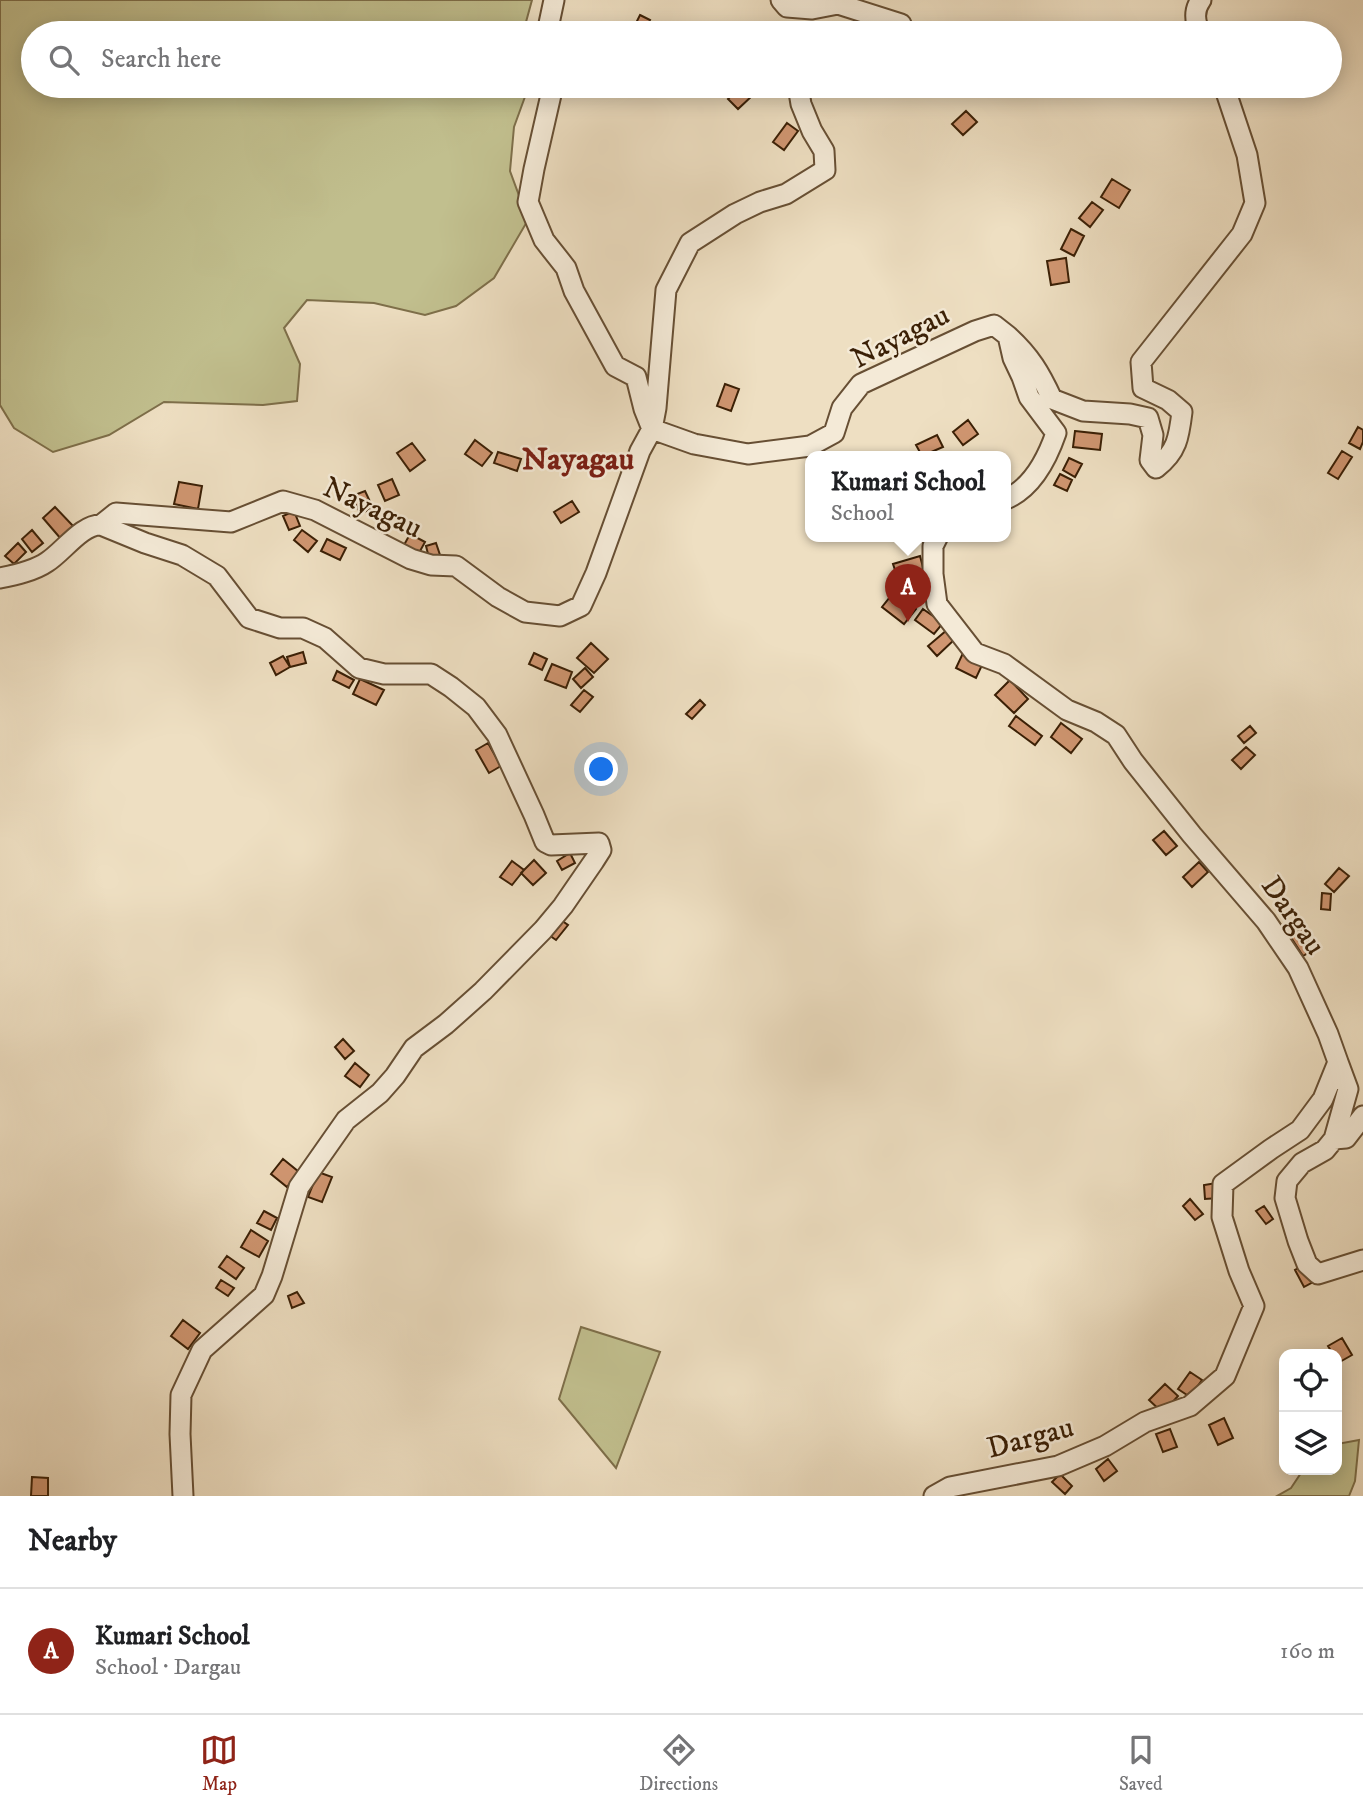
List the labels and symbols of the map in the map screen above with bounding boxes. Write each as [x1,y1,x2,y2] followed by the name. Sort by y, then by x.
[845,297,956,378] street label: Nayagau
[522,440,634,480] district label: Nayagau
[317,469,428,547] street label: Nayagau
[885,564,931,622] pin: A
[584,752,618,786] your location
[1252,869,1333,963] street label: Dargau
[983,1409,1078,1468] street label: Dargau

